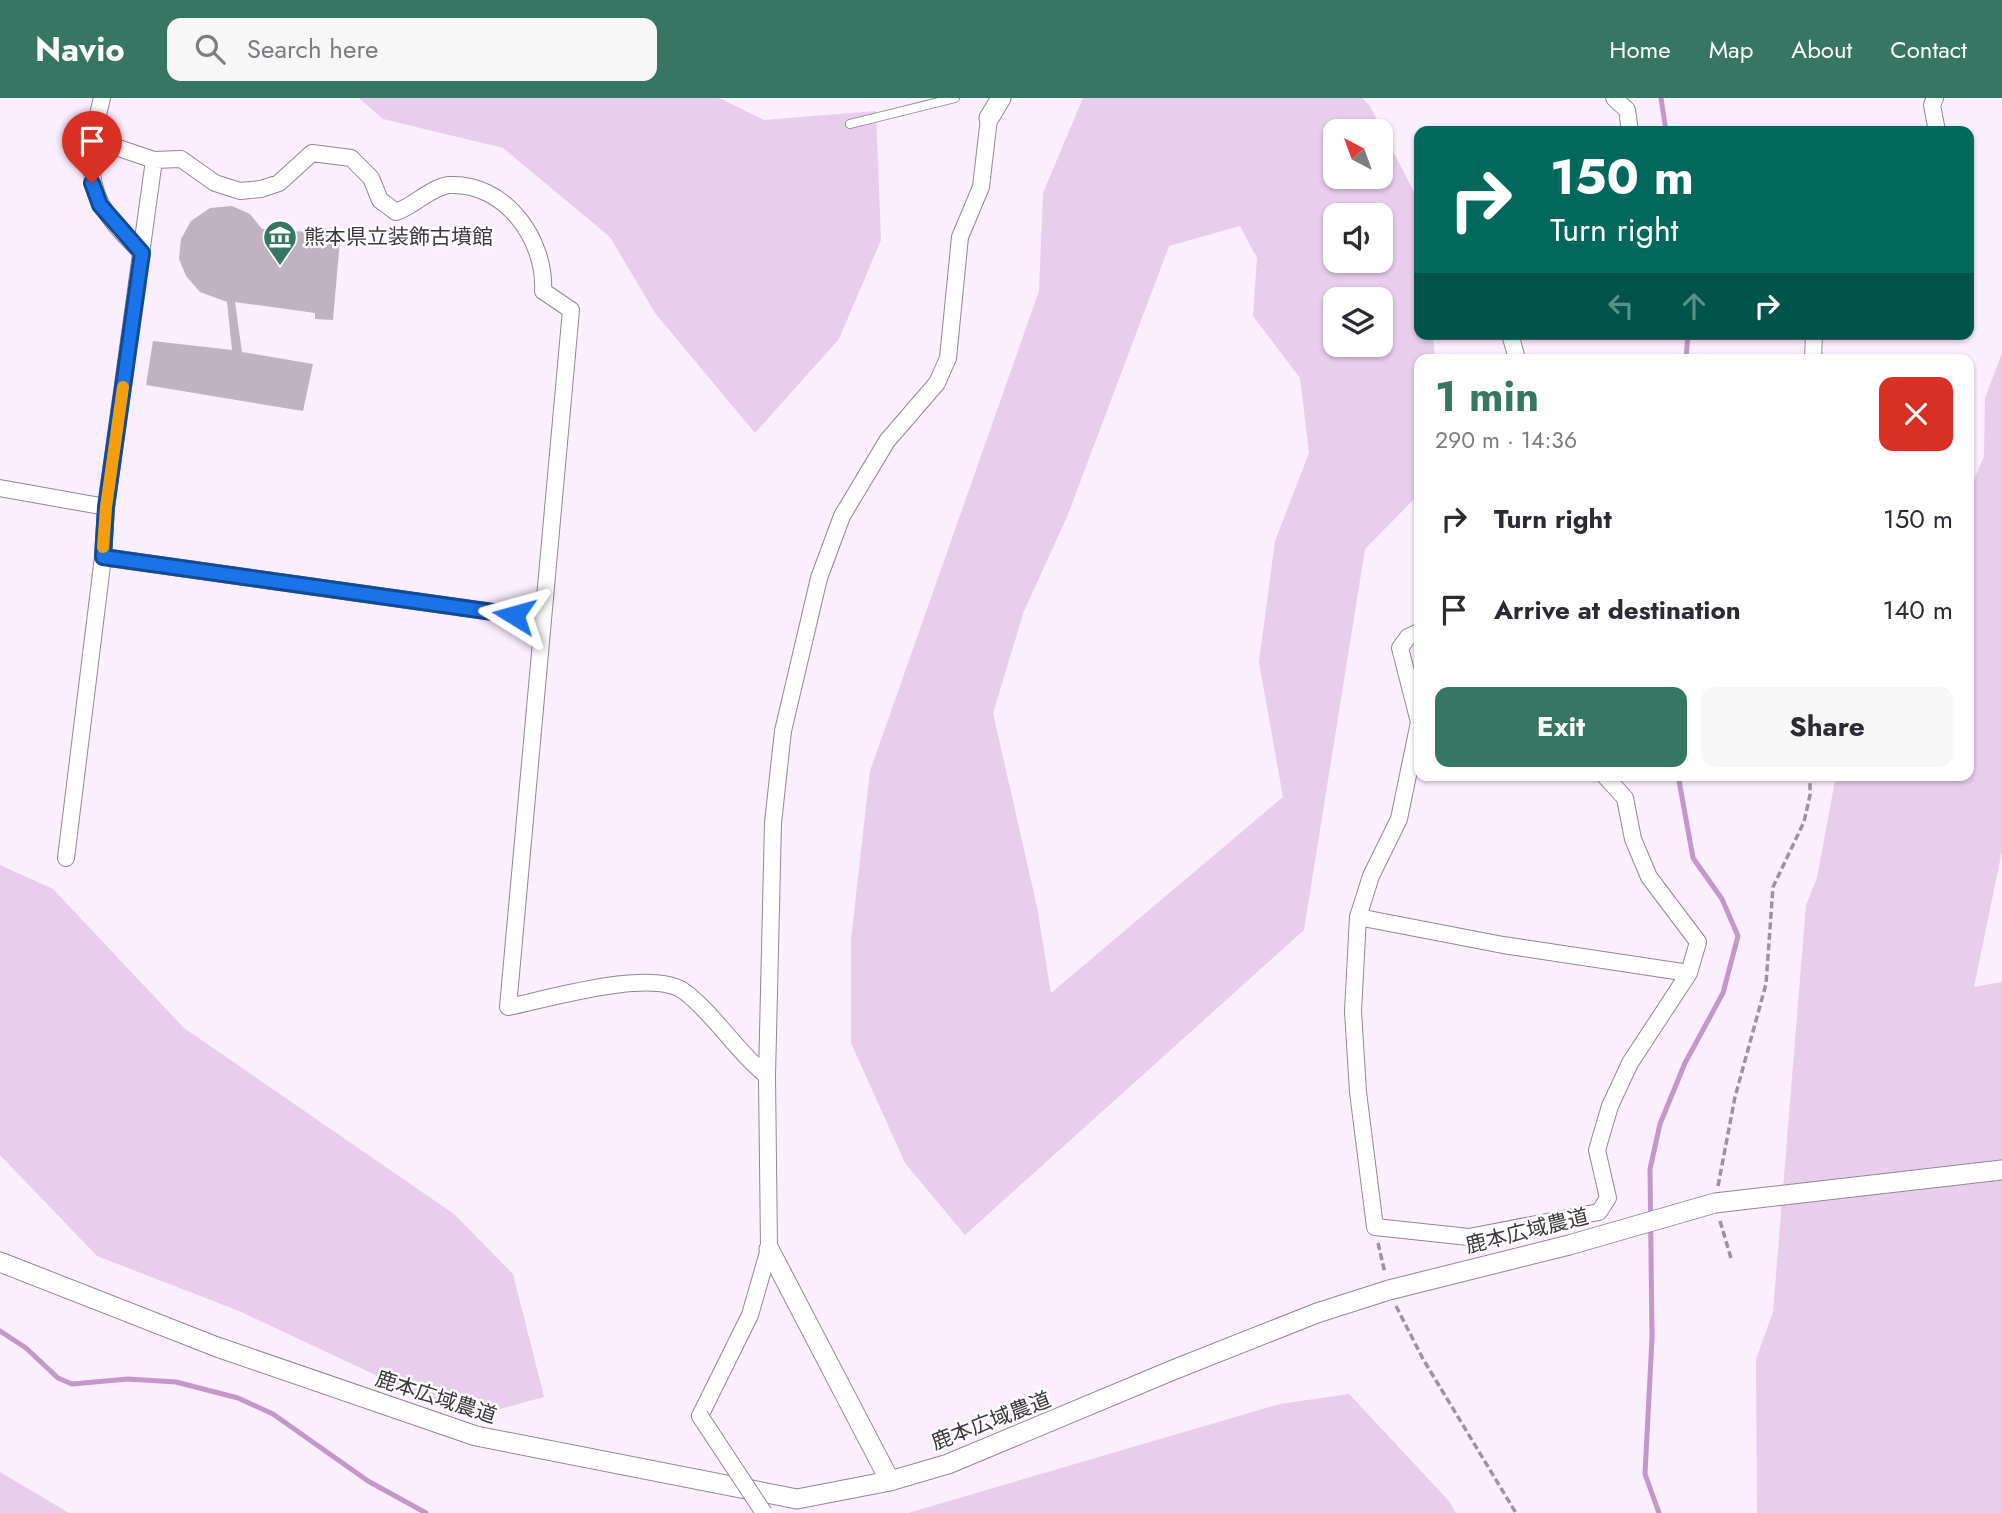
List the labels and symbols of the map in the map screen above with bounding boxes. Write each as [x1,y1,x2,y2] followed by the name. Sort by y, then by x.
[62,111,122,183] pin
[1323,119,1393,189] north arrow
[261,218,299,267] museum icon: 熊本県立装飾古墳館
[304,222,493,252] place label: 熊本県立装飾古墳館
[477,578,551,652] position arrow
[1462,1201,1592,1261] street label: 鹿本広域農道
[371,1363,501,1431] street label: 鹿本広域農道
[927,1384,1055,1458] street label: 鹿本広域農道

